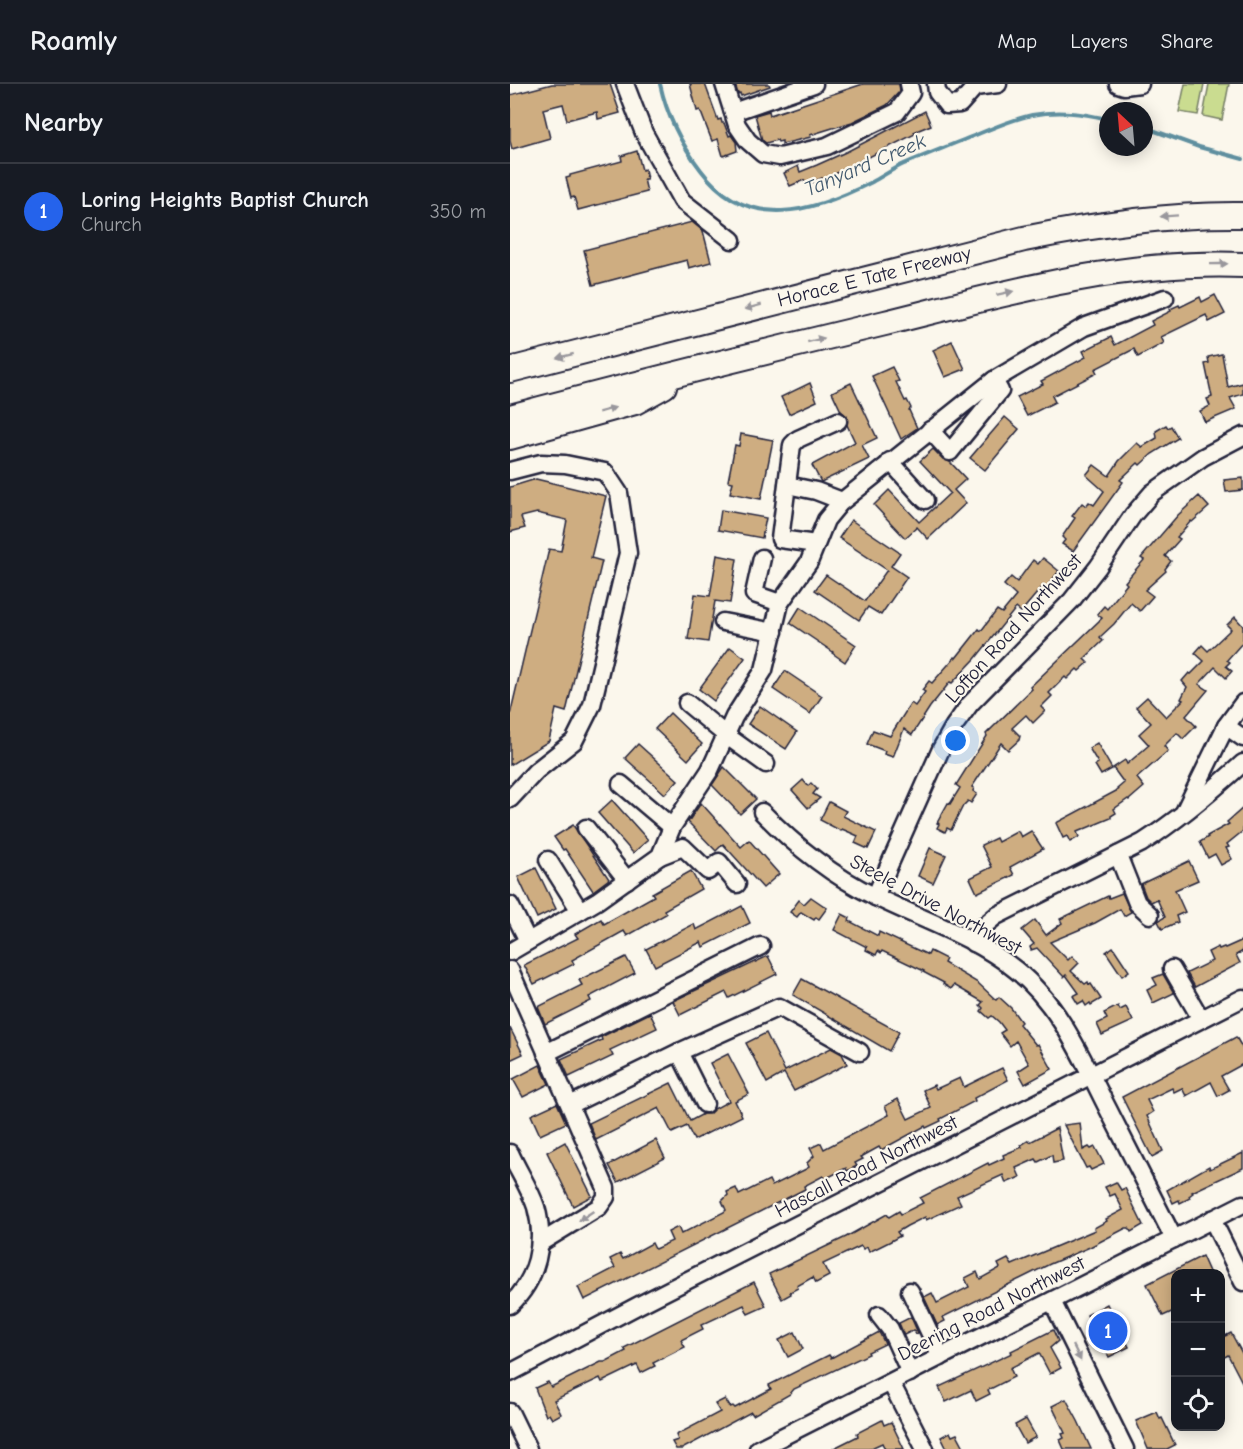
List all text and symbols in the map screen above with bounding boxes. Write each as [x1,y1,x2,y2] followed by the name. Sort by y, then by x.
[30,25,117,57] text: Roamly
[998,29,1037,53] text: Map
[1070,29,1128,53] text: Layers
[1161,29,1213,53] text: Share
[1099,102,1153,156] north arrow
[24,108,103,138] text: Nearby
[801,128,930,201] water label: Tanyard Creek
[81,187,369,213] text: Loring Heights Baptist Church
[40,200,47,223] text: 1
[430,200,486,223] text: 350 m
[1159,212,1178,221] one-way arrow
[81,213,142,236] text: Church
[775,241,973,312] street label: Horace E Tate Freeway
[1209,260,1228,269] one-way arrow
[996,288,1015,297] one-way arrow
[744,303,763,313] one-way arrow
[806,334,825,344] one-way arrow
[555,352,573,361] one-way arrow
[598,405,616,414] one-way arrow
[940,548,1087,708] street label: Lofton Road Northwest
[941,726,970,755] your location
[846,849,1027,960] street label: Steele Drive Northwest
[771,1110,963,1223] street label: Hascall Road Northwest
[578,1210,594,1222] one-way arrow
[894,1251,1090,1366] street label: Deering Road Northwest
[1171,1269,1225,1431] map controls
[1171,1269,1225,1323] button: +
[1088,1308,1128,1354] pin: 1
[1171,1323,1225,1377] button: −
[1073,1345,1082,1362] one-way arrow
[1171,1377,1225,1431] button: locate

